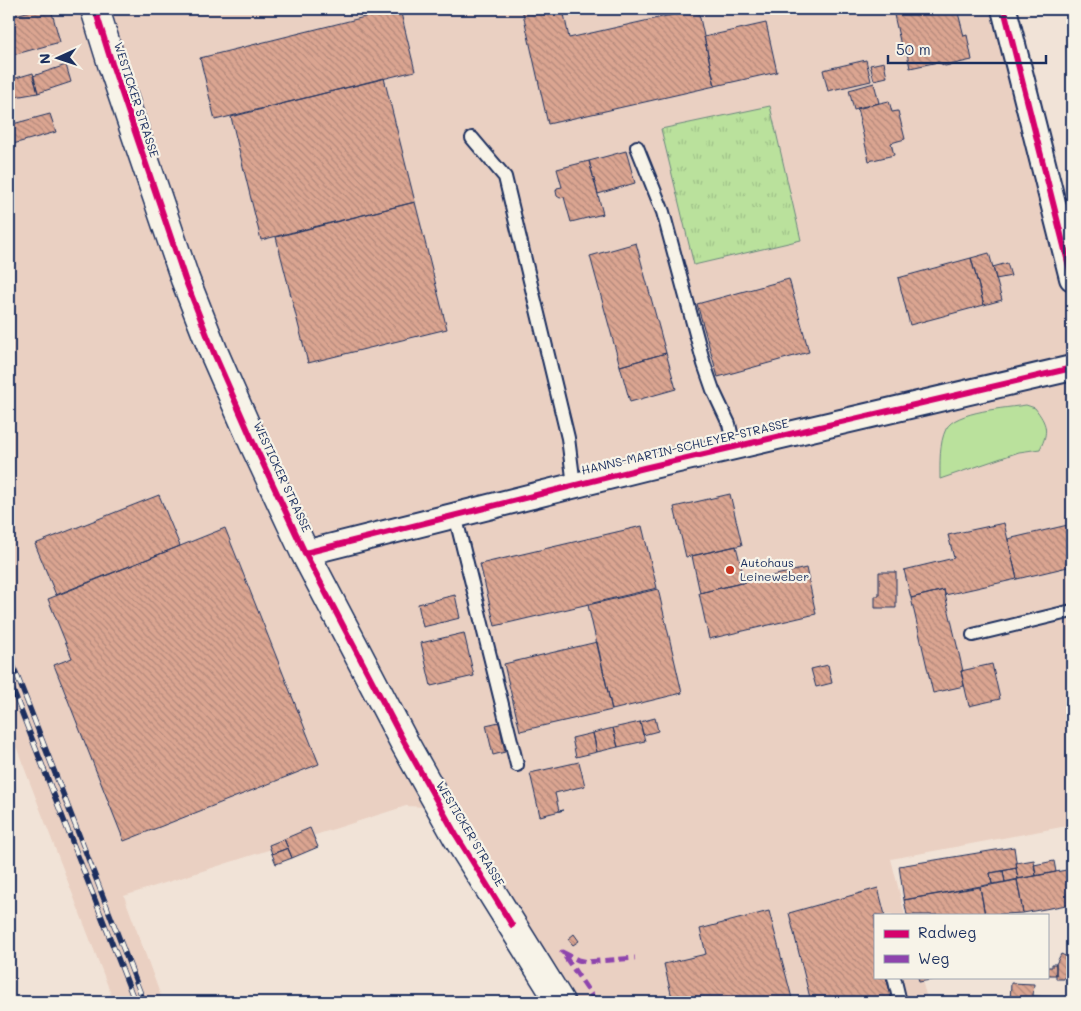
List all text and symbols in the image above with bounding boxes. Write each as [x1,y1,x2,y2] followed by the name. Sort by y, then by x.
[32,32,82,82] north arrow
[888,32,1046,64] scale bar
[896,39,931,59] text: 50 m
[111,40,163,159] street label: WESTICKER STRASSE
[35,53,54,65] text: N
[580,414,790,478] street label: HANNS-MARTIN-SCHLEYER-STRASSE
[250,419,316,535] street label: WESTICKER STRASSE
[740,554,809,584] place label: Autohaus Leineweber
[724,564,736,576] marker: Autohaus Leineweber
[433,778,509,889] street label: WESTICKER STRASSE
[874,914,1048,978] legend
[918,922,976,942] text: Radweg
[918,948,949,968] text: Weg

